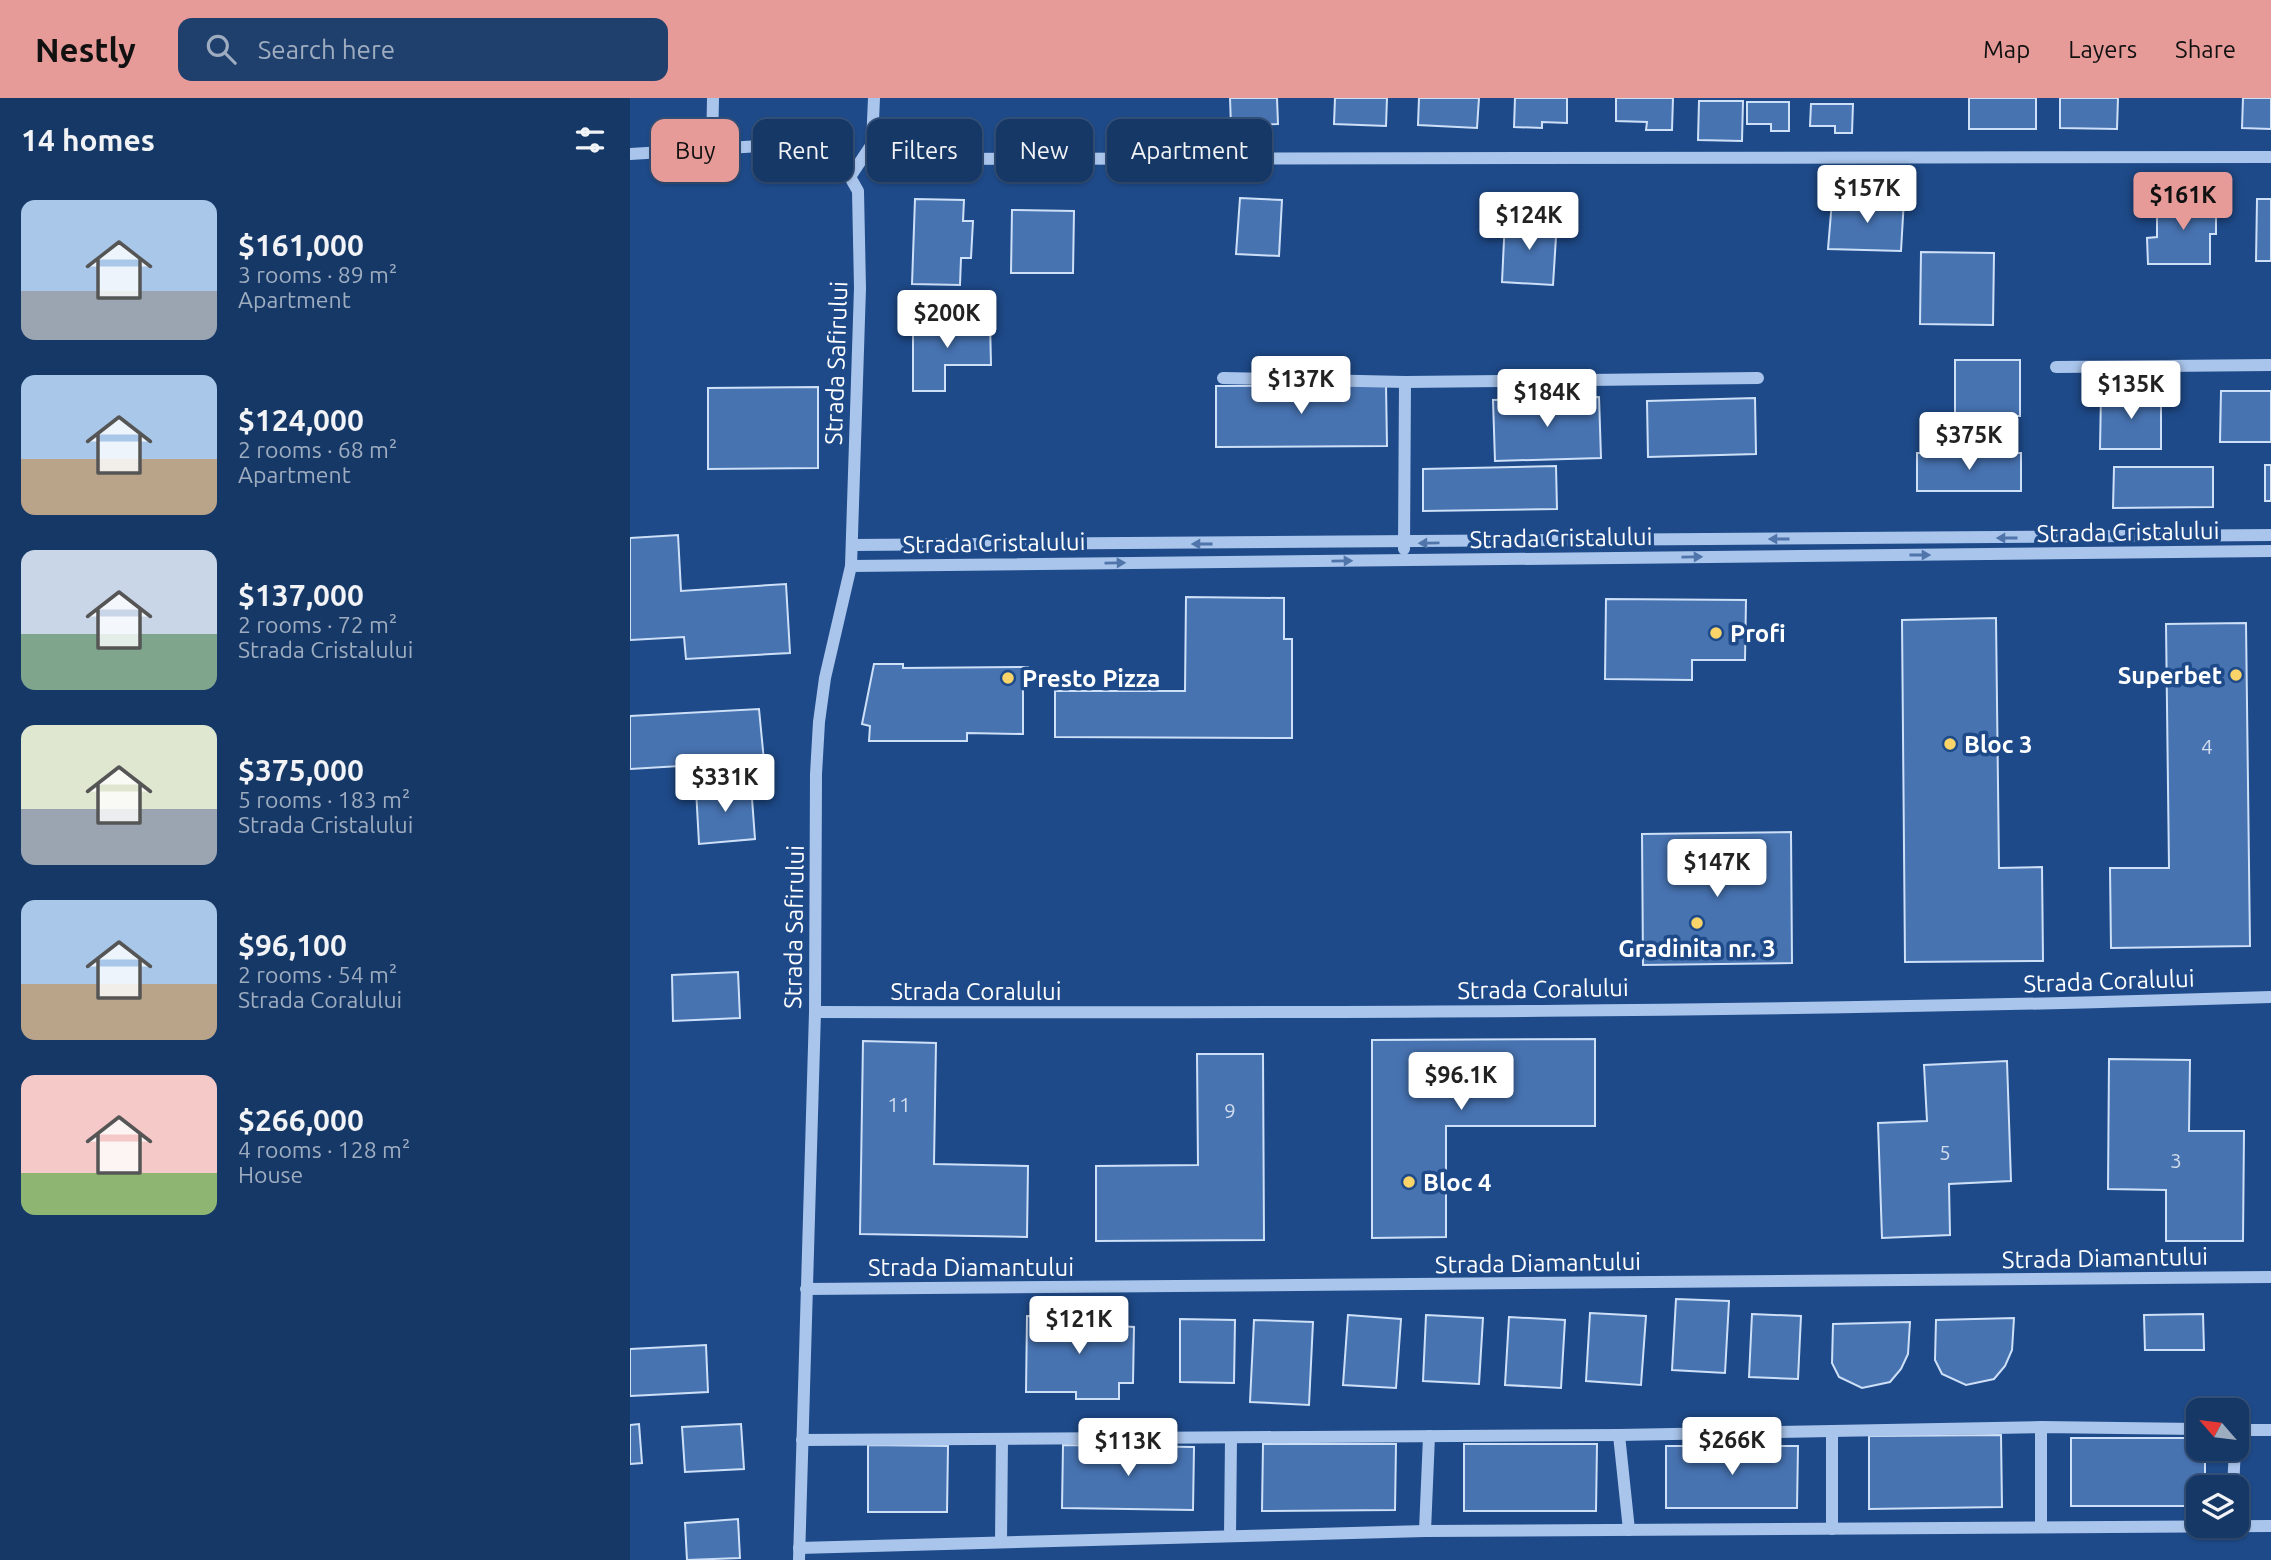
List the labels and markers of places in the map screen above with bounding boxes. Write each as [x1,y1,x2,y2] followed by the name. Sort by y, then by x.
[1818,166,1916,225] pin: $157K
[2134,172,2232,232] pin: $161K
[1480,192,1578,252] pin: $124K
[898,290,996,350] pin: $200K
[1252,356,1350,416] pin: $137K
[2082,362,2180,421] pin: $135K
[1498,370,1596,429] pin: $184K
[1920,412,2018,472] pin: $375K
[1730,620,1786,647] place label: Profi
[1708,625,1724,641] marker: Profi
[2118,662,2222,689] place label: Superbet
[1022,665,1160,692] place label: Presto Pizza
[2228,667,2244,683] marker: Superbet
[1000,670,1016,686] marker: Presto Pizza
[1964,731,2033,758] place label: Bloc 3
[1942,736,1958,752] marker: Bloc 3
[676,754,774,814] pin: $331K
[1668,840,1766,899] pin: $147K
[1689,915,1705,931] marker: Gradinita nr. 3
[1618,935,1776,962] place label: Gradinita nr. 3
[1404,1052,1518,1112] pin: $96.1K
[1423,1169,1492,1196] place label: Bloc 4
[1401,1174,1417,1190] marker: Bloc 4
[1030,1296,1128,1356] pin: $121K
[1079,1418,1177,1478] pin: $113K
[1683,1418,1781,1477] pin: $266K

